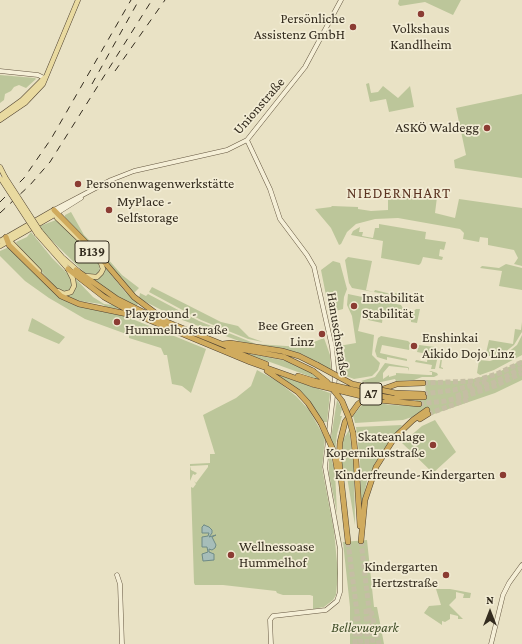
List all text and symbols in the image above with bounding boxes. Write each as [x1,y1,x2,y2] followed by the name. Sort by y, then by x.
[416,9,426,19] marker: Volkshaus Kandlheim
[254,11,345,44] place label: Persönliche Assistenz GmbH
[390,21,452,54] place label: Volkshaus Kandlheim
[348,22,358,32] marker: Persönliche Assistenz GmbH
[230,74,288,138] street label: Unionstraße
[395,120,479,136] place label: ASKÖ Waldegg
[482,123,492,133] marker: ASKÖ Waldegg
[86,176,234,192] place label: Personenwagenwerkstätte
[73,179,83,189] marker: Personenwagenwerkstätte
[347,184,451,202] district label: NIEDERNHART
[117,194,178,226] place label: MyPlace - Selfstorage
[104,205,114,215] marker: MyPlace - Selfstorage
[75,241,109,263] road number: B139
[362,290,424,322] place label: Instabilität Stabilität
[323,291,353,377] street label: Hanuschstraße
[349,301,359,311] marker: Instabilität Stabilität
[125,306,228,338] place label: Playground - Hummelhofstraße
[112,317,122,327] marker: Playground - Hummelhofstraße
[258,318,314,350] place label: Bee Green Linz
[317,329,327,339] marker: Bee Green Linz
[422,330,514,362] place label: Enshinkai Aikido Dojo Linz
[409,341,419,351] marker: Enshinkai Aikido Dojo Linz
[360,383,382,405] road number: A7
[326,429,425,462] place label: Skateanlage Kopernikusstraße
[428,440,438,450] marker: Skateanlage Kopernikusstraße
[335,467,495,483] place label: Kinderfreunde-Kindergarten
[498,470,508,480] marker: Kinderfreunde-Kindergarten
[239,539,315,572] place label: Wellnessoase Hummelhof
[226,550,236,560] marker: Wellnessoase Hummelhof
[364,559,438,592] place label: Kindergarten Hertzstraße
[441,570,451,580] marker: Kindergarten Hertzstraße
[470,592,510,632] north arrow
[486,594,494,606] text: N
[331,620,399,636] park label: Bellevuepark

